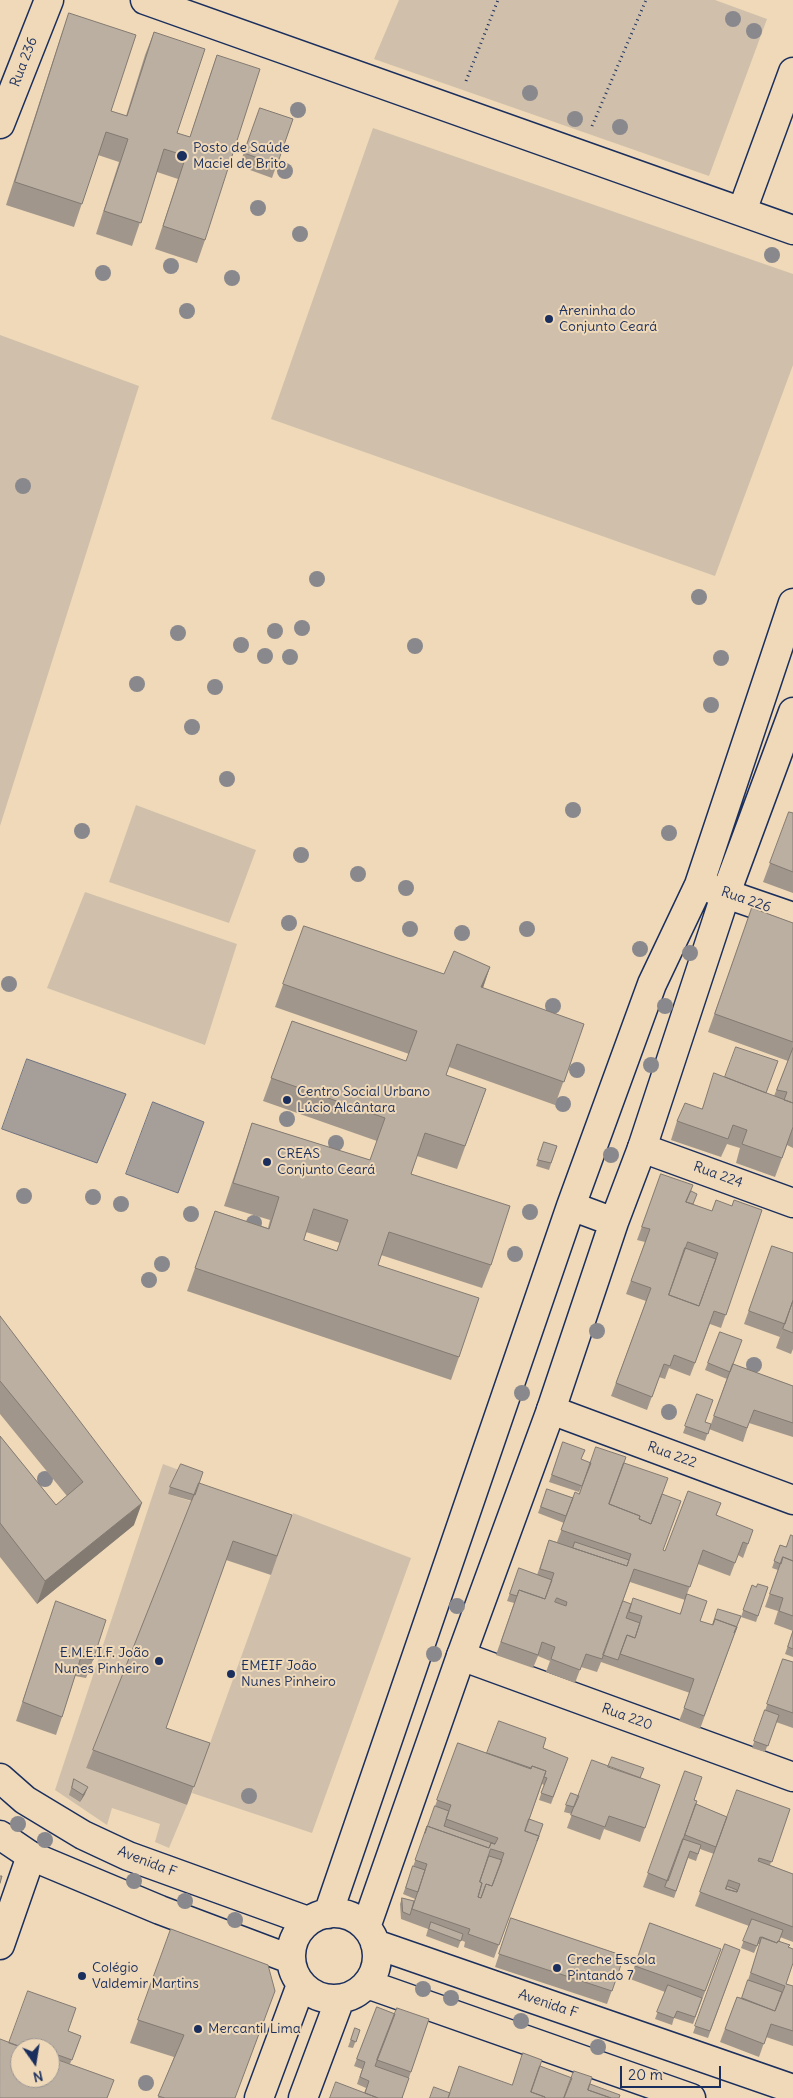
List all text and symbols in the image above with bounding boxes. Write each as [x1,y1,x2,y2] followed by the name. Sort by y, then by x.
[7,35,41,89] street label: Rua 236
[193,140,290,172] place label: Posto de Saúde Maciel de Brito
[175,149,189,163] marker: Posto de Saúde Maciel de Brito
[559,303,657,336] place label: Areninha do Conjunto Ceará
[543,313,555,325] marker: Areninha do Conjunto Ceará
[719,884,773,916] street label: Rua 226
[297,1084,430,1116] place label: Centro Social Urbano Lúcio Alcântara
[281,1094,293,1106] marker: Centro Social Urbano Lúcio Alcântara
[277,1146,375,1178] place label: CREAS Conjunto Ceará
[261,1156,273,1168] marker: CREAS Conjunto Ceará
[691,1158,745,1192] street label: Rua 224
[645,1438,699,1472] street label: Rua 222
[54,1645,149,1678] place label: E.M.E.I.F. João Nunes Pinheiro
[153,1655,165,1667] marker: E.M.E.I.F. João Nunes Pinheiro
[241,1658,336,1690] place label: EMEIF João Nunes Pinheiro
[225,1668,237,1680] marker: EMEIF João Nunes Pinheiro
[599,1700,655,1734] street label: Rua 220
[115,1843,179,1881] street label: Avenida F
[567,1952,656,1984] place label: Creche Escola Pintando 7
[92,1960,199,1992] place label: Colégio Valdemir Martins
[551,1962,563,1974] marker: Creche Escola Pintando 7
[76,1970,88,1982] marker: Colégio Valdemir Martins
[516,1986,580,2022] street label: Avenida F
[208,2021,301,2037] place label: Mercantil Lima
[192,2023,204,2035] marker: Mercantil Lima
[10,2038,60,2088] north arrow
[623,2056,724,2088] scale bar
[628,2065,663,2084] text: 20 m
[31,2067,45,2087] text: N

